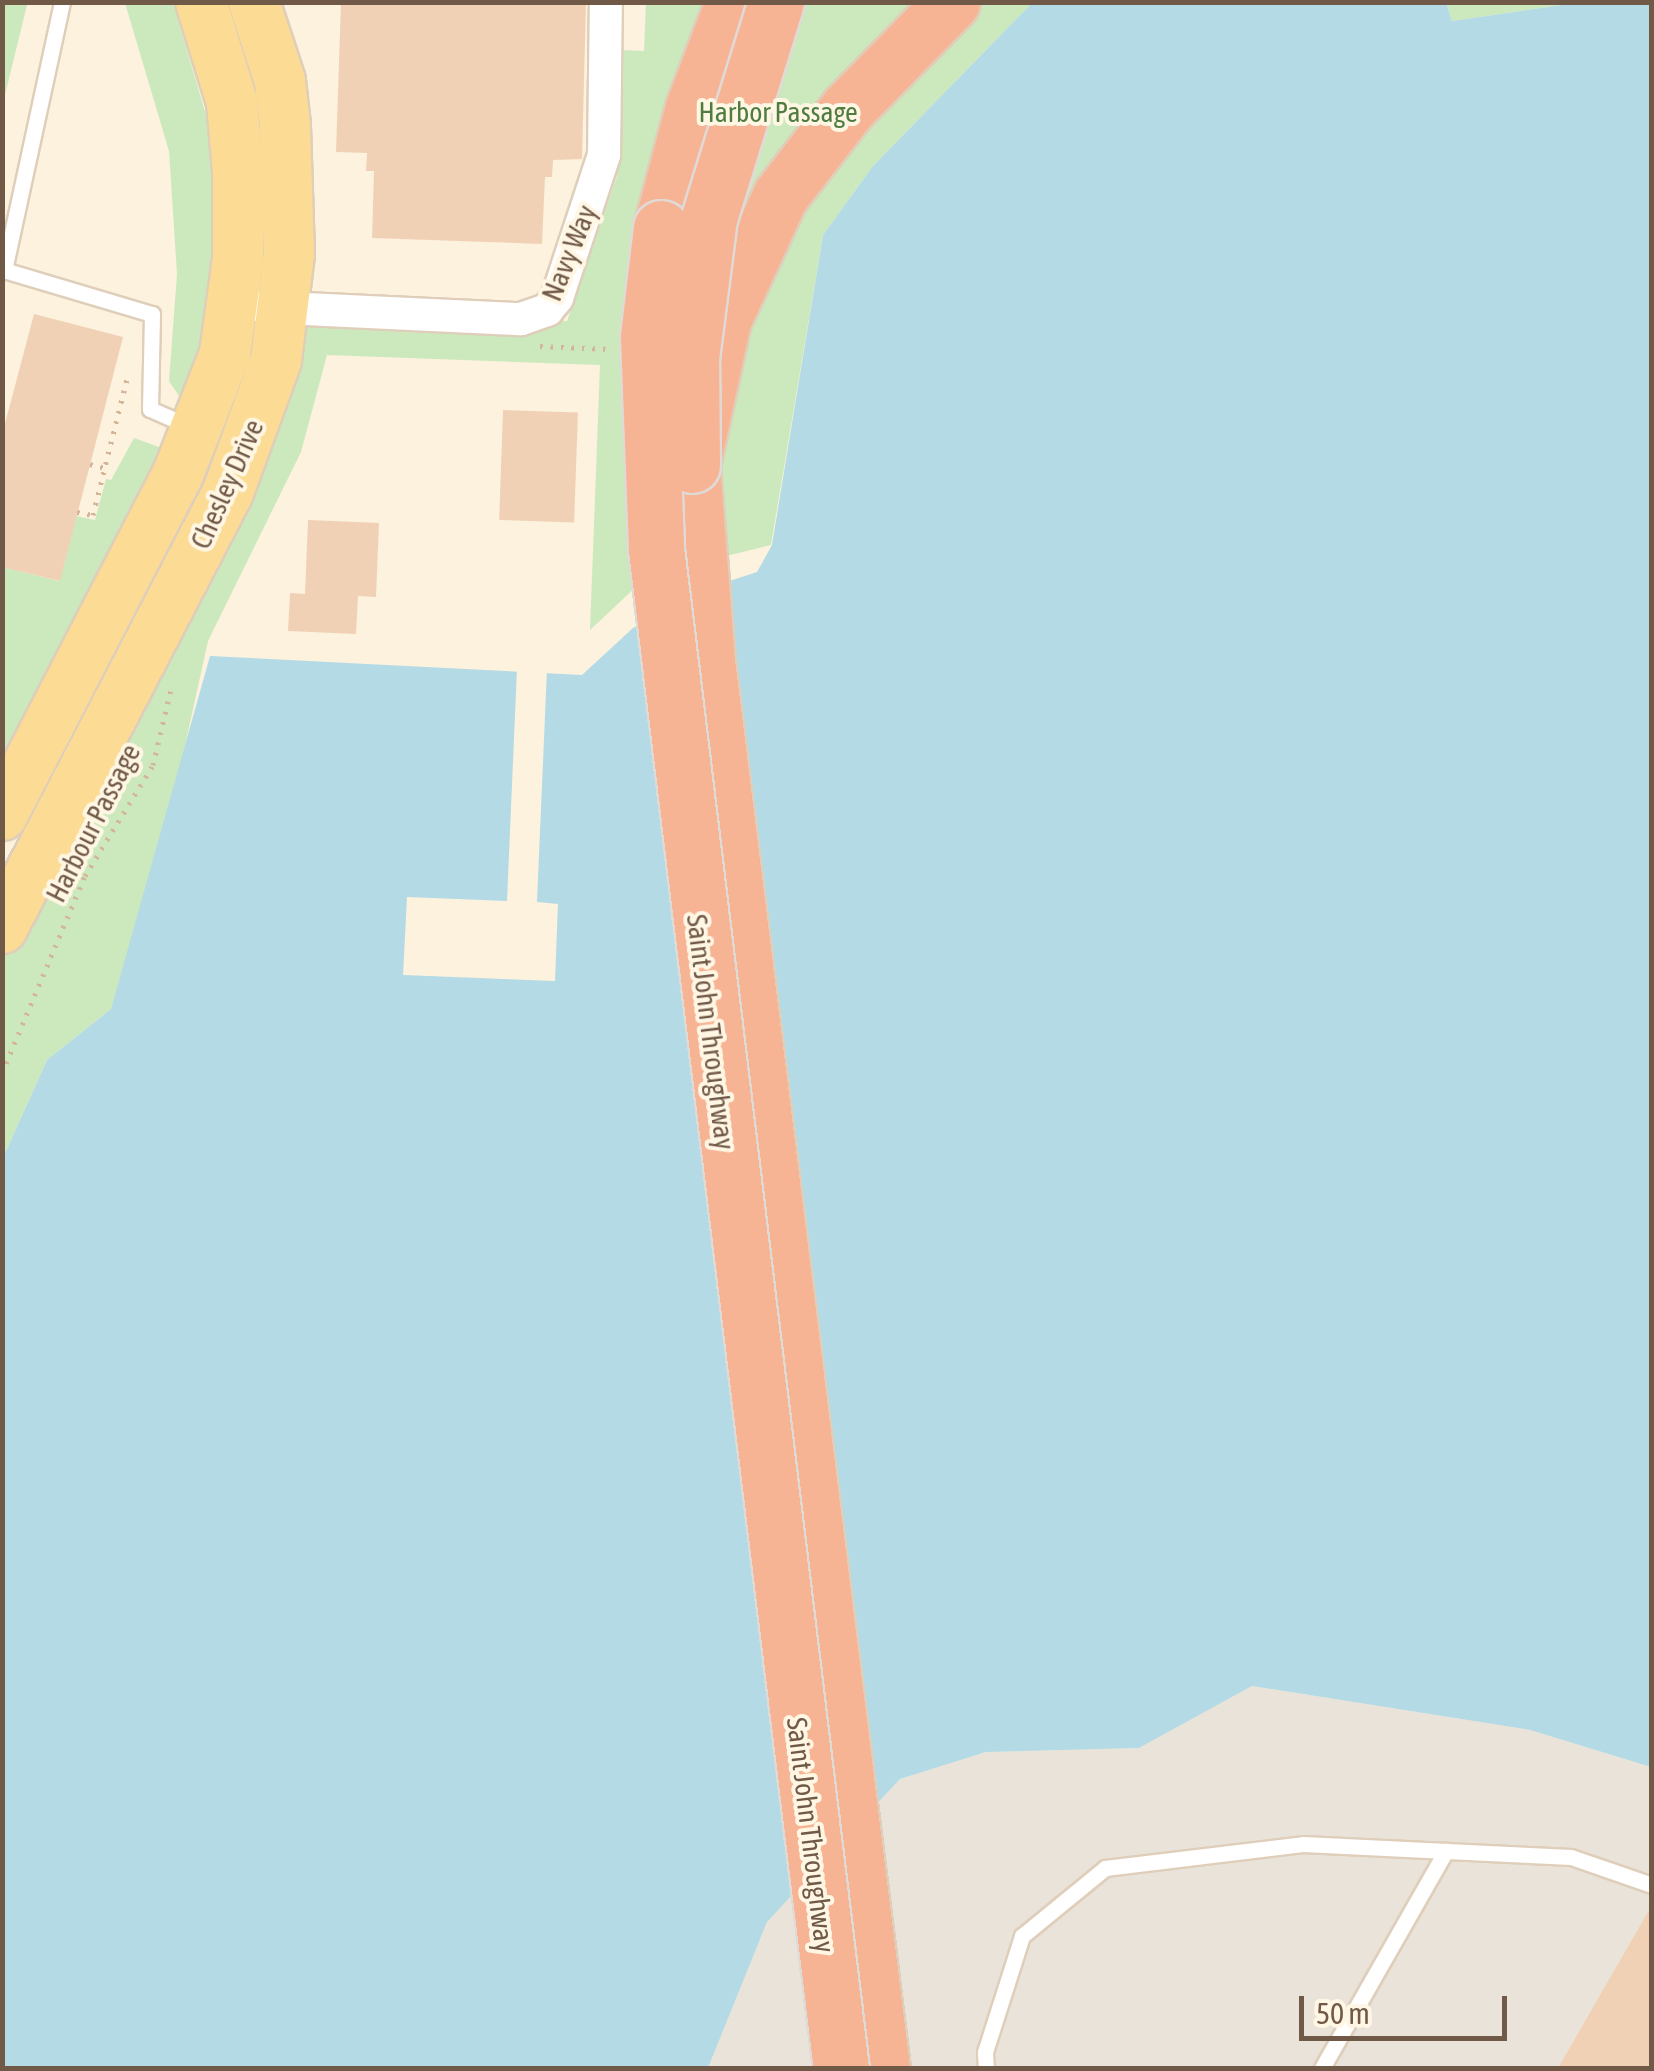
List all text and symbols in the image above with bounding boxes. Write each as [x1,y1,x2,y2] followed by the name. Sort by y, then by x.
[698,95,858,129] park label: Harbor Passage
[535,200,603,306] street label: Navy Way
[184,414,270,554] street label: Chesley Drive
[39,738,147,908] street label: Harbour Passage
[680,912,742,1152] street label: Saint John Throughway
[780,1715,842,1955] street label: Saint John Throughway
[1304,1976,1512,2038] scale bar
[1316,1996,1370,2030] text: 50 m

